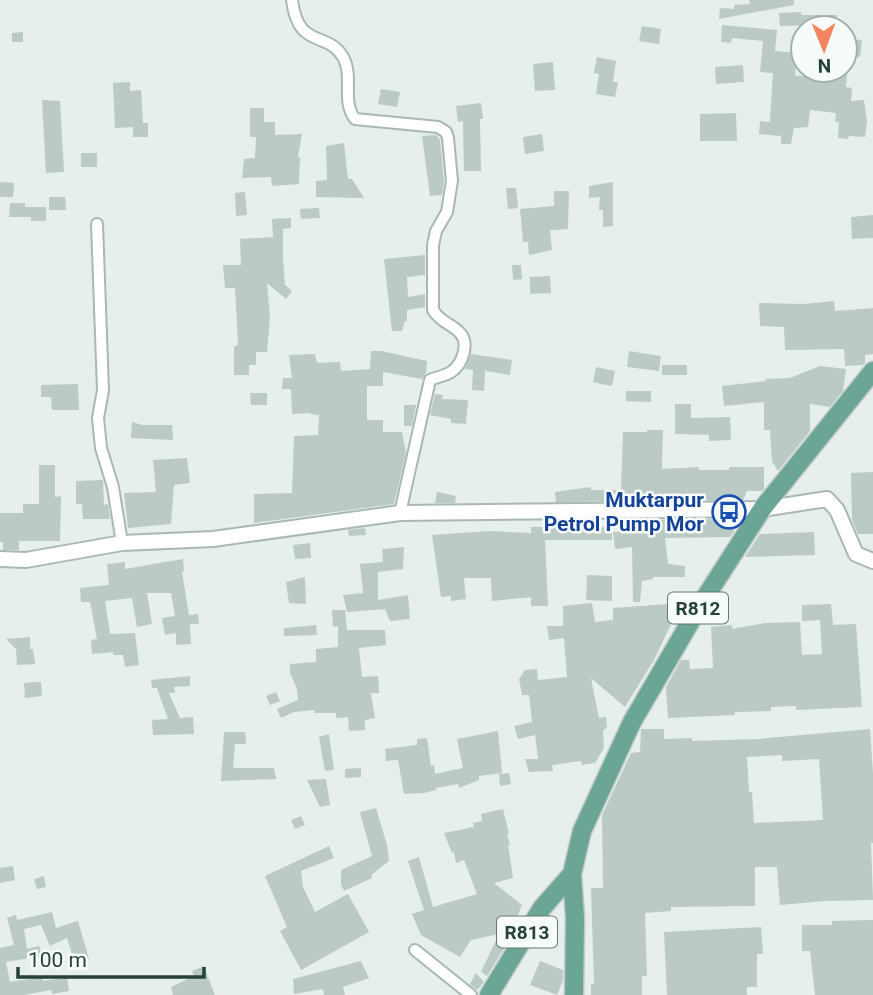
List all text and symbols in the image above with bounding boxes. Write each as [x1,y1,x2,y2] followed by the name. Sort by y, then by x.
[789,14,859,84] north arrow
[817,54,831,77] text: N
[544,488,704,536] place label: Muktarpur Petrol Pump Mor
[710,493,748,531] bus stop icon: Muktarpur Petrol Pump Mor
[668,593,728,624] road number: R812
[497,916,557,948] road number: R813
[18,936,203,980] scale bar
[28,948,87,972] text: 100 m

